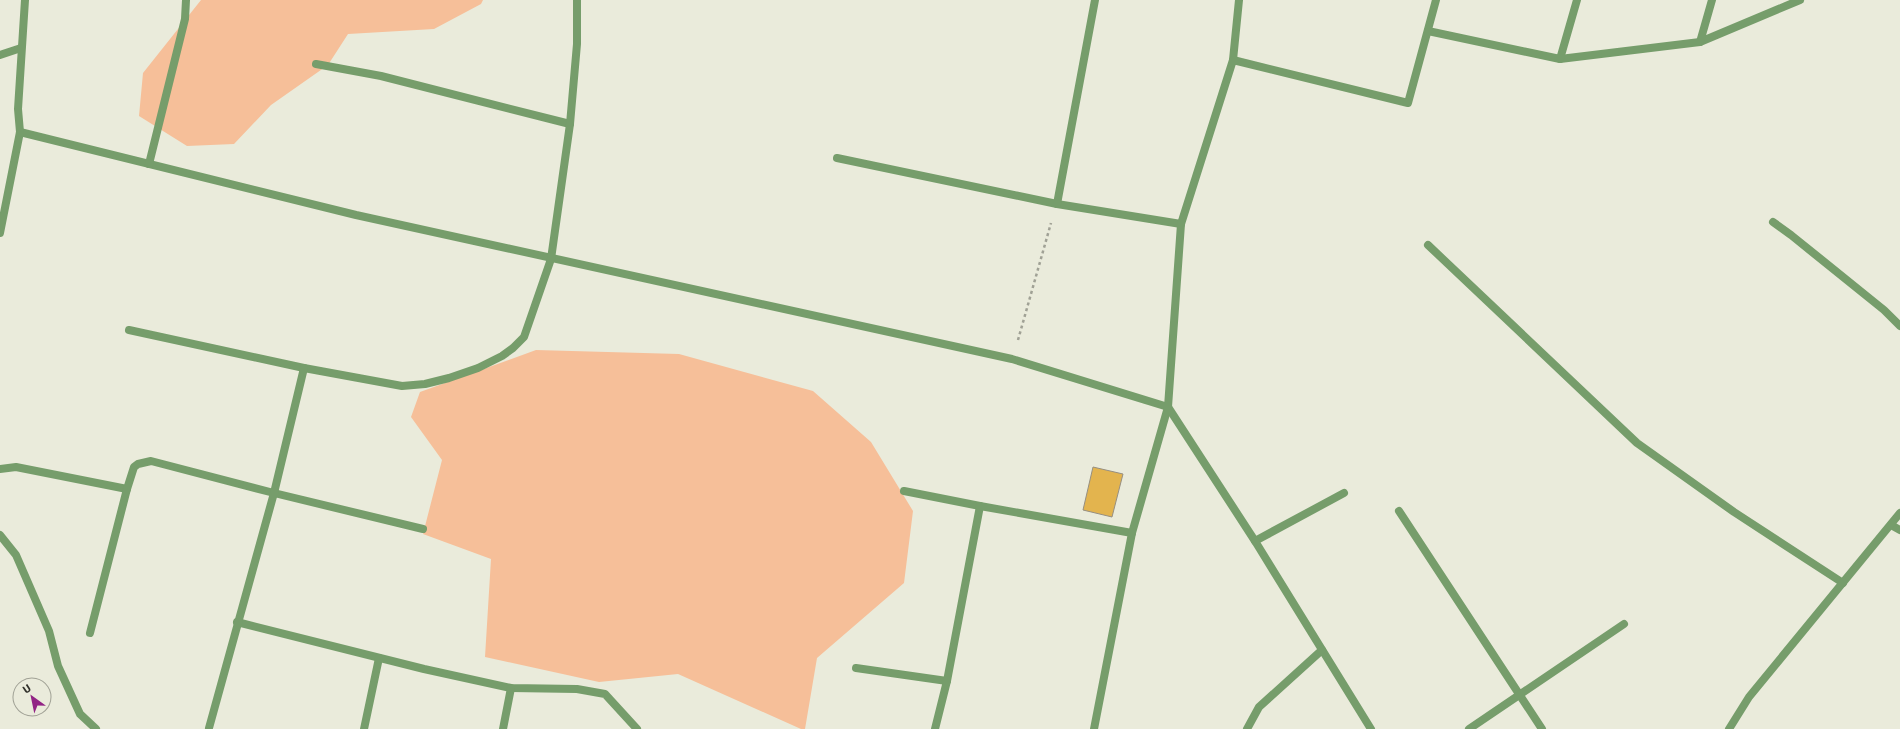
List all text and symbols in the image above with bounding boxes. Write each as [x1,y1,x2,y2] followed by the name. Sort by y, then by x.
[12,677,52,717] north arrow
[20,682,33,697] text: U

